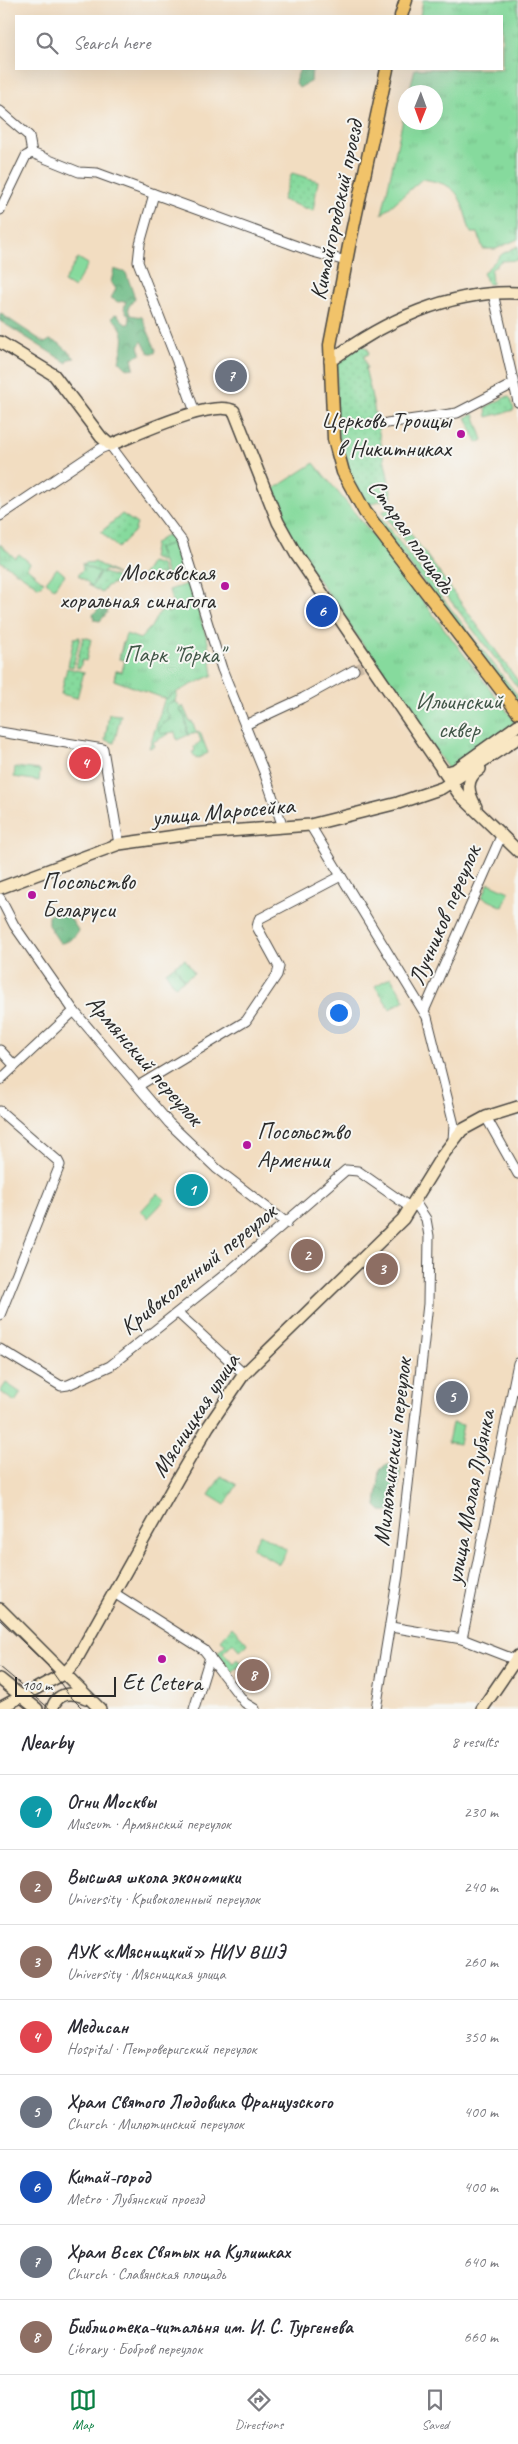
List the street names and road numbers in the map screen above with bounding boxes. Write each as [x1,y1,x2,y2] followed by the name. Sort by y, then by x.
[302,115,370,303] street label: Китайгородский проезд
[362,473,463,600] street label: Старая площадь
[149,790,297,832] street label: улица Маросейка
[401,838,488,990] street label: Лучников переулок
[80,988,212,1133] street label: Армянский переулок
[114,1195,284,1341] street label: Кривоколенный переулок
[144,1346,247,1483] street label: Мясницкая улица
[366,1354,419,1548] street label: Милютинский переулок
[438,1405,502,1588] street label: улица Малая Лубянка

